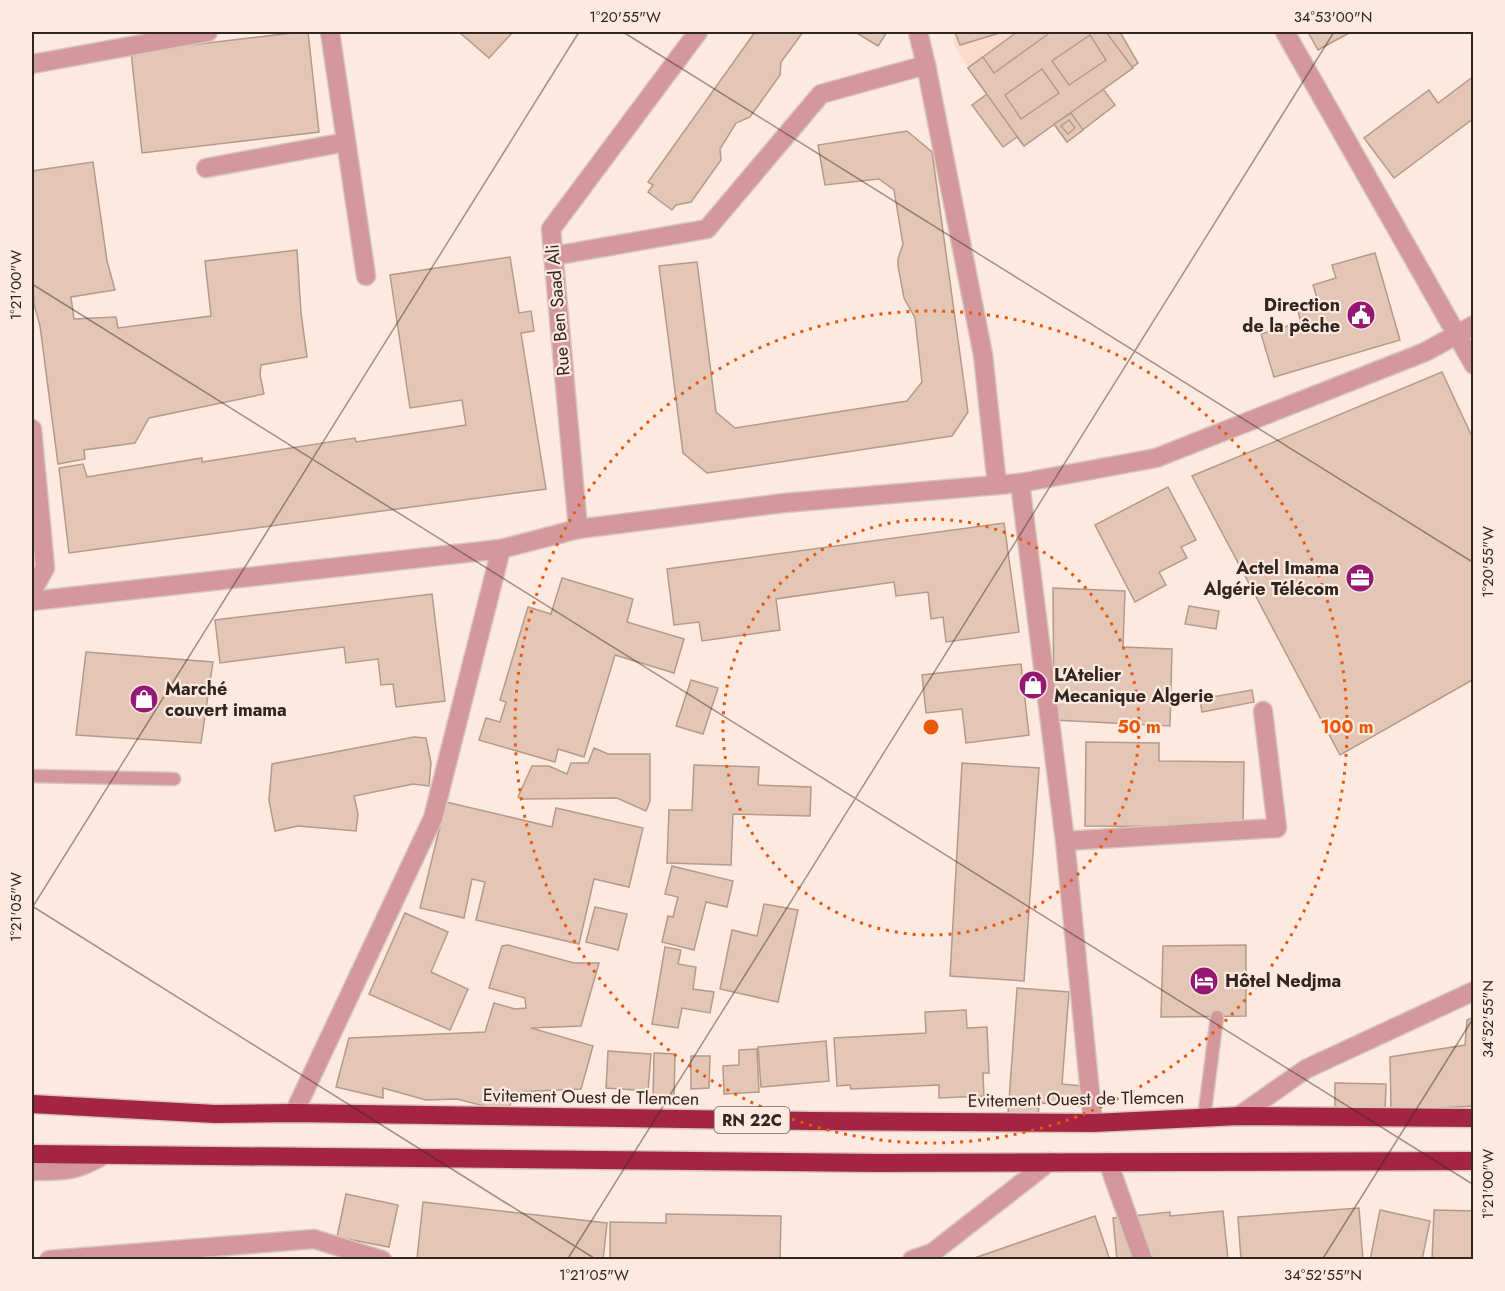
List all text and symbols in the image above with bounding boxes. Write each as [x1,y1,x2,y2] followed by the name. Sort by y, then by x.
[589,6,661,28] text: 1°20'55"W
[1294,6,1372,28] text: 34°53'00"N
[539,243,577,377] street label: Rue Ben Saad Ali
[5,250,27,320] text: 1°21'00"W
[1242,292,1340,339] place label: Direction de la pêche
[1345,299,1377,331] public building icon: Direction de la pêche
[1477,526,1499,598] text: 1°20'55"W
[1202,555,1339,602] place label: Actel Imama Algérie Télécom
[1344,562,1376,594] office icon: Actel Imama Algérie Télécom
[1054,662,1214,709] place label: L'Atelier Mecanique Algerie
[1017,669,1049,701] shop icon: L'Atelier Mecanique Algerie
[165,676,287,723] place label: Marché couvert imama
[128,683,160,715] shop icon: Marché couvert imama
[1117,714,1161,740] text: 50 m
[1320,714,1374,740] text: 100 m
[921,717,941,737] centre of rings
[5,872,27,942] text: 1°21'05"W
[1188,965,1220,997] hotel icon: Hôtel Nedjma
[1225,968,1341,994] place label: Hôtel Nedjma
[1477,980,1499,1058] text: 34°52'55"N
[483,1082,699,1112] street label: Evitement Ouest de Tlemcen
[968,1084,1184,1114] street label: Evitement Ouest de Tlemcen
[714,1107,789,1133] road number: RN 22C
[1477,1149,1499,1219] text: 1°21'00"W
[559,1264,629,1286] text: 1°21'05"W
[1284,1264,1362,1286] text: 34°52'55"N

